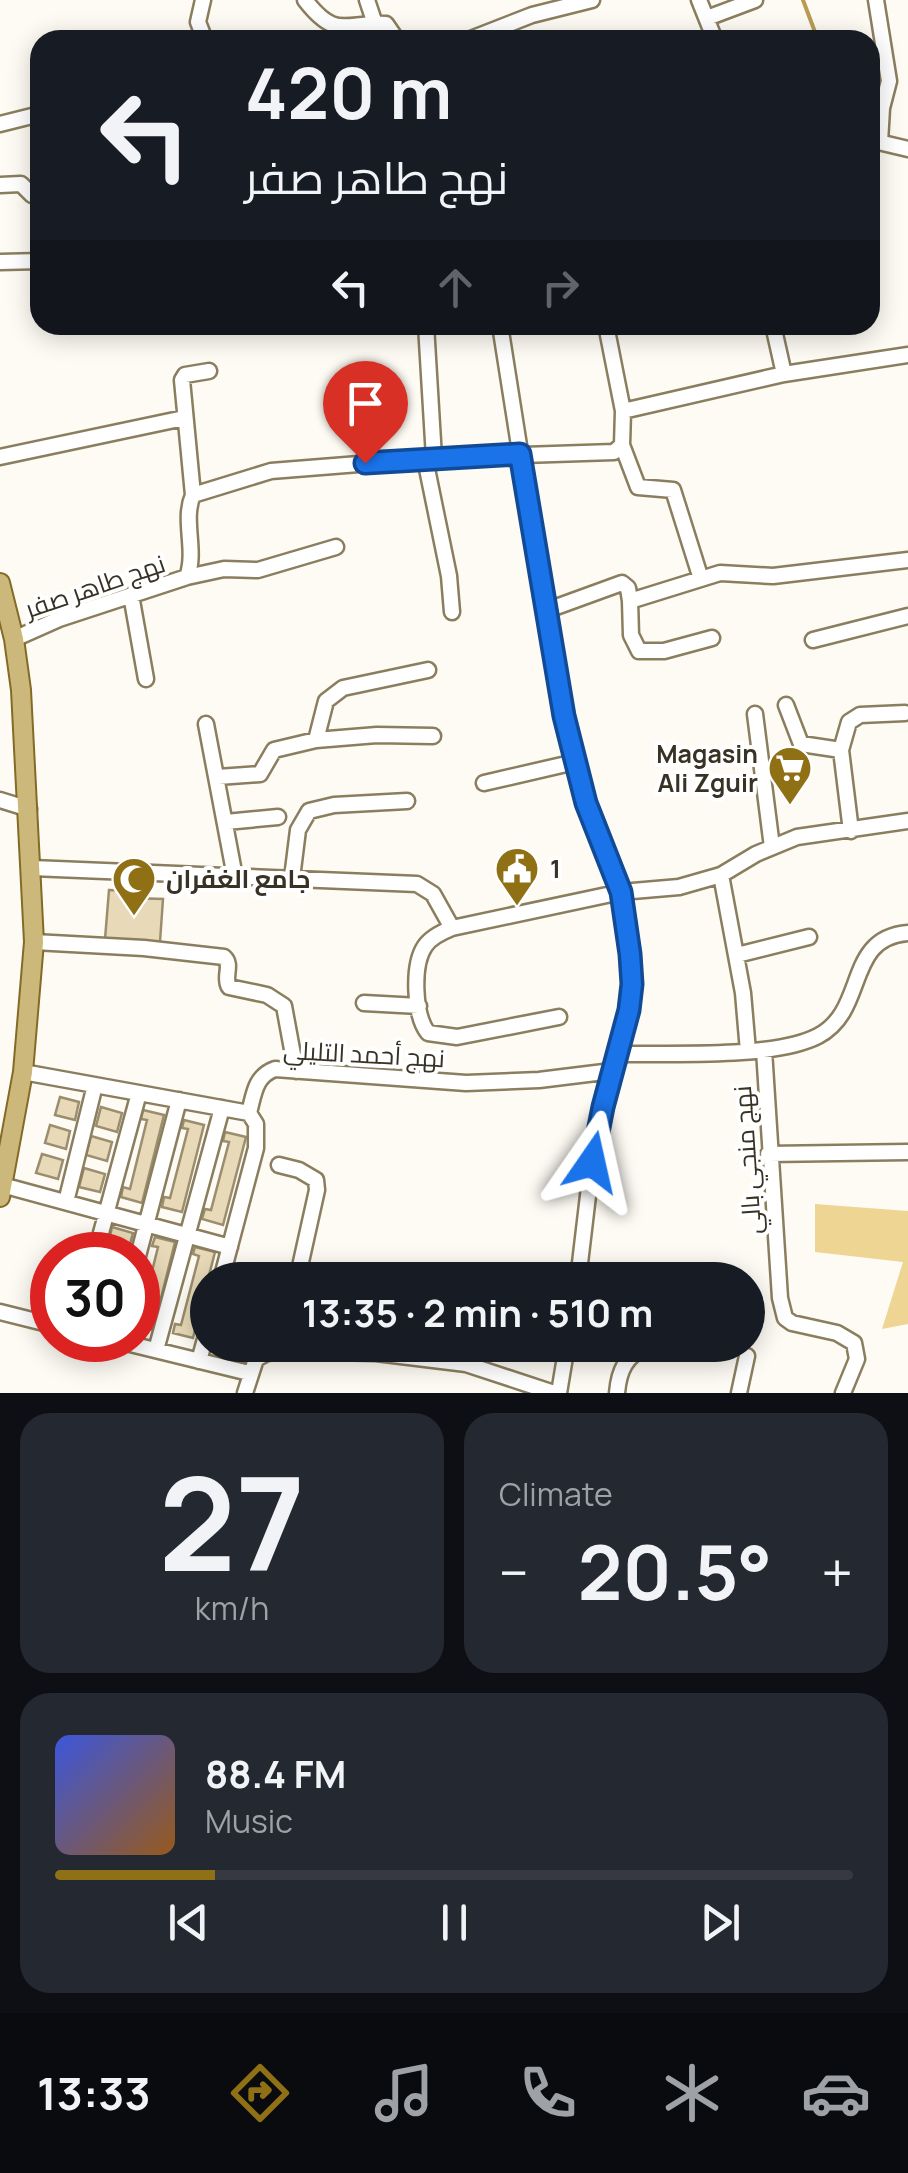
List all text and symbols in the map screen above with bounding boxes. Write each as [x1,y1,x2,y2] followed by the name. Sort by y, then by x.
[245,44,452,140] text: 420 m
[80,70,210,200] icon: left
[245,146,508,208] text: نهج طاهر صفر
[323,260,378,315] icon: left
[428,260,483,315] icon: ahead
[533,260,588,315] icon: right
[323,361,408,464] pin
[338,376,393,431] icon: arrive
[18,545,170,627] street label: نهج طاهر صفر
[656,736,758,800] place label: Magasin Ali Zguir
[767,745,813,806] supermarket icon: Magasin Ali Zguir
[494,846,540,907] public building icon: 1
[550,851,561,886] place label: 1
[111,856,157,917] mosque icon: جامع الغفران
[166,861,310,896] place label: جامع الغفران
[282,1032,446,1078] street label: نهج أحمد التليلي
[724,1084,772,1236] street label: نهج منجي بالي
[540,1110,644,1214] position arrow
[30,1232,160,1362] speed limit sign: 30
[302,1286,653,1338] text: 13:35 · 2 min · 510 m
[159,1432,305,1610] text: 27
[499,1472,613,1516] text: Climate
[578,1520,772,1623] text: 20.5°
[499,1534,529,1610] text: −
[821,1534,853,1610] text: +
[195,1586,269,1630] text: km/h
[205,1747,346,1799] text: 88.4 FM
[205,1799,293,1843] text: Music
[161,1895,216,1950] icon: previous
[427,1895,482,1950] icon: pause
[693,1895,748,1950] icon: next
[225,2058,295,2128] icon: directions
[369,2058,439,2128] icon: music
[513,2058,583,2128] icon: phone
[657,2058,727,2128] icon: climate
[801,2058,871,2128] icon: car
[37,2062,151,2124] text: 13:33

